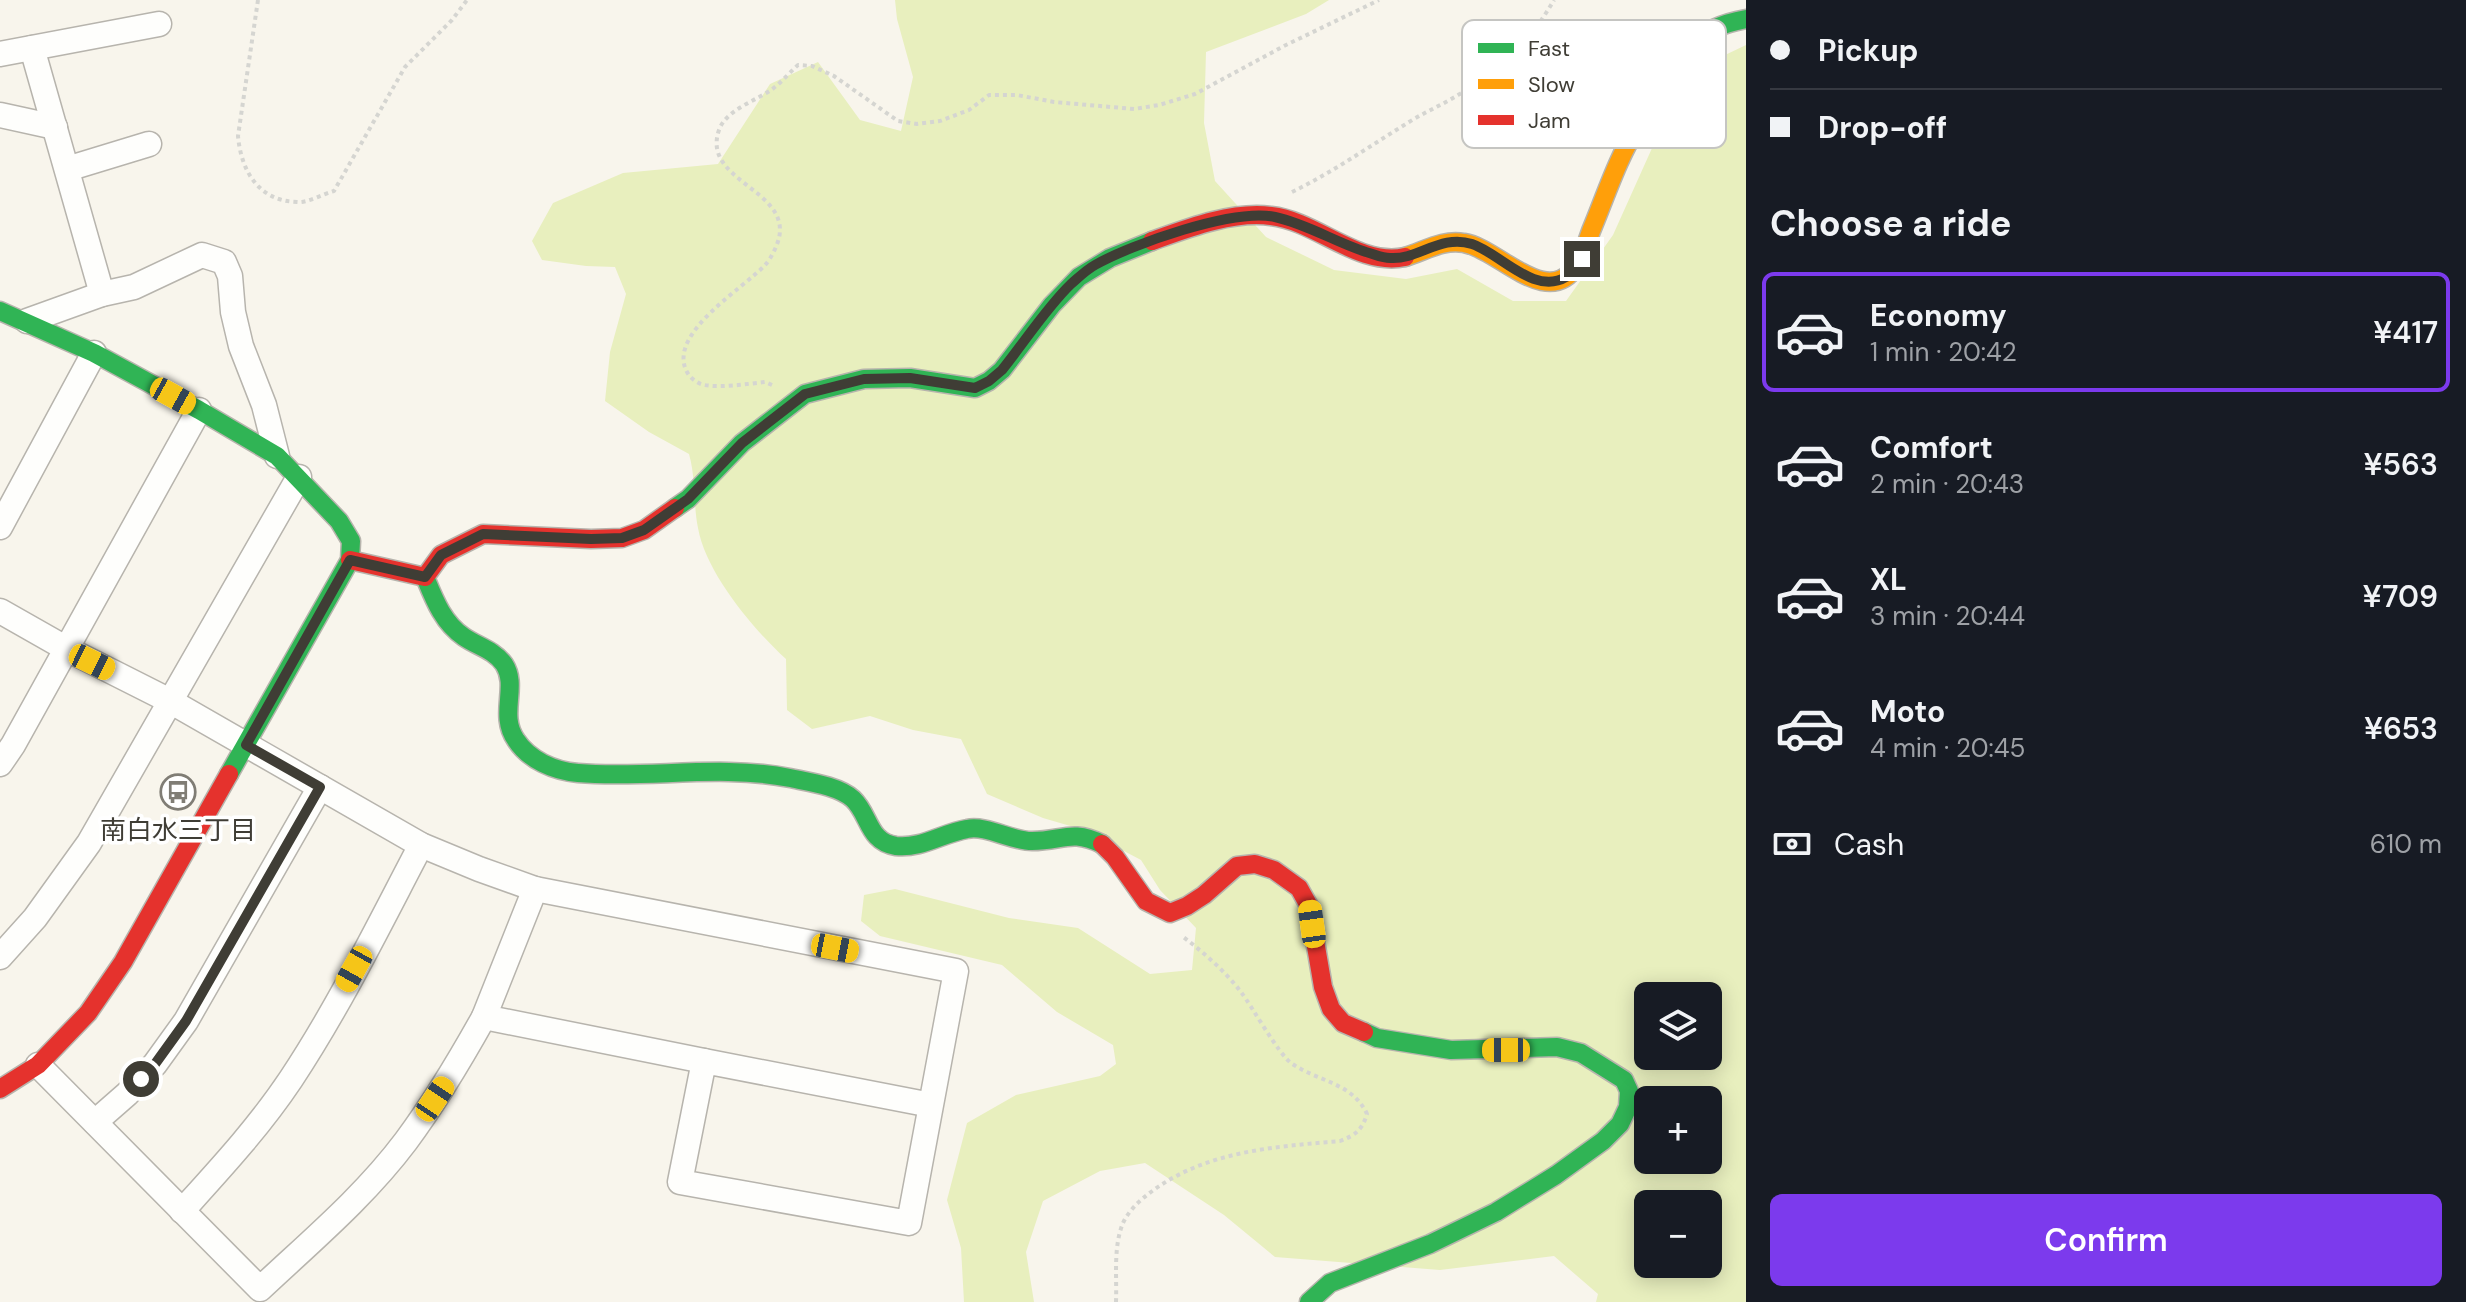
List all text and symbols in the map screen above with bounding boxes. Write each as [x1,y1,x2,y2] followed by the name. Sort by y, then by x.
[1462,20,1726,148] legend
[1818,31,1918,70] text: Pickup
[1528,34,1570,63] text: Fast
[1528,70,1575,99] text: Slow
[1528,106,1571,135] text: Jam
[1818,108,1947,147] text: Drop-off
[1770,200,2011,247] text: Choose a ride
[1564,241,1600,277] route end
[1774,296,1846,368] icon: car
[1870,296,2007,335] text: Economy
[2373,313,2438,352] text: ¥417
[1870,335,2017,369] text: 1 min · 20:42
[146,374,200,418] car
[1774,428,1846,500] icon: car
[1870,428,1993,467] text: Comfort
[2363,445,2438,484] text: ¥563
[1870,467,2024,501] text: 2 min · 20:43
[1774,560,1846,632] icon: car
[1870,560,1907,599] text: XL
[2362,577,2438,616] text: ¥709
[1870,599,2025,633] text: 3 min · 20:44
[65,641,119,683] car
[1774,692,1846,764] icon: car
[1870,692,1945,731] text: Moto
[2364,709,2438,748] text: ¥653
[1870,731,2025,765] text: 4 min · 20:45
[159,773,197,811] bus stop icon: 南白水三丁目
[100,813,256,847] place label: 南白水三丁目
[1770,822,1814,866] icon: cash
[1834,825,1904,864] text: Cash
[2370,827,2442,861] text: 610 m
[1297,899,1327,949] car
[809,932,861,964] car
[332,942,376,996] car
[1634,982,1722,1278] map controls
[1634,982,1722,1070] button: layers
[1482,1038,1530,1062] car
[123,1061,159,1097] route start
[412,1072,458,1126] car
[1634,1086,1722,1174] button: +
[1634,1190,1722,1278] button: −
[1770,1194,2442,1286] button: Confirm

